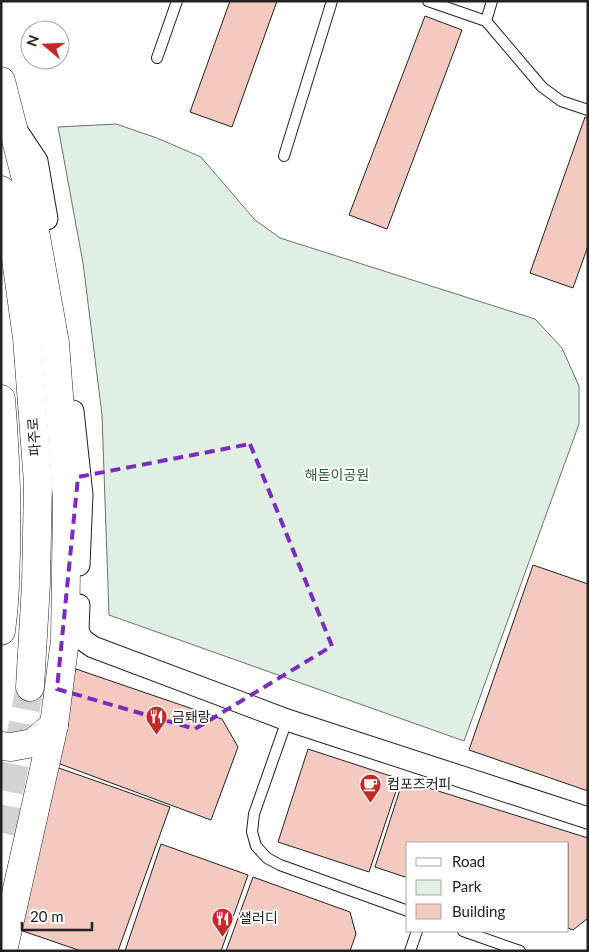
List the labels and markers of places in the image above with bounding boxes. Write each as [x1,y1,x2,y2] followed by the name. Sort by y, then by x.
[144,705,168,736] restaurant icon: 금퇘랑
[172,708,211,725] place label: 금퇘랑
[359,772,383,803] cafe icon: 컴포즈커피
[387,775,451,792] place label: 컴포즈커피
[211,906,235,937] restaurant icon: 샐러디
[239,909,278,926] place label: 샐러디

